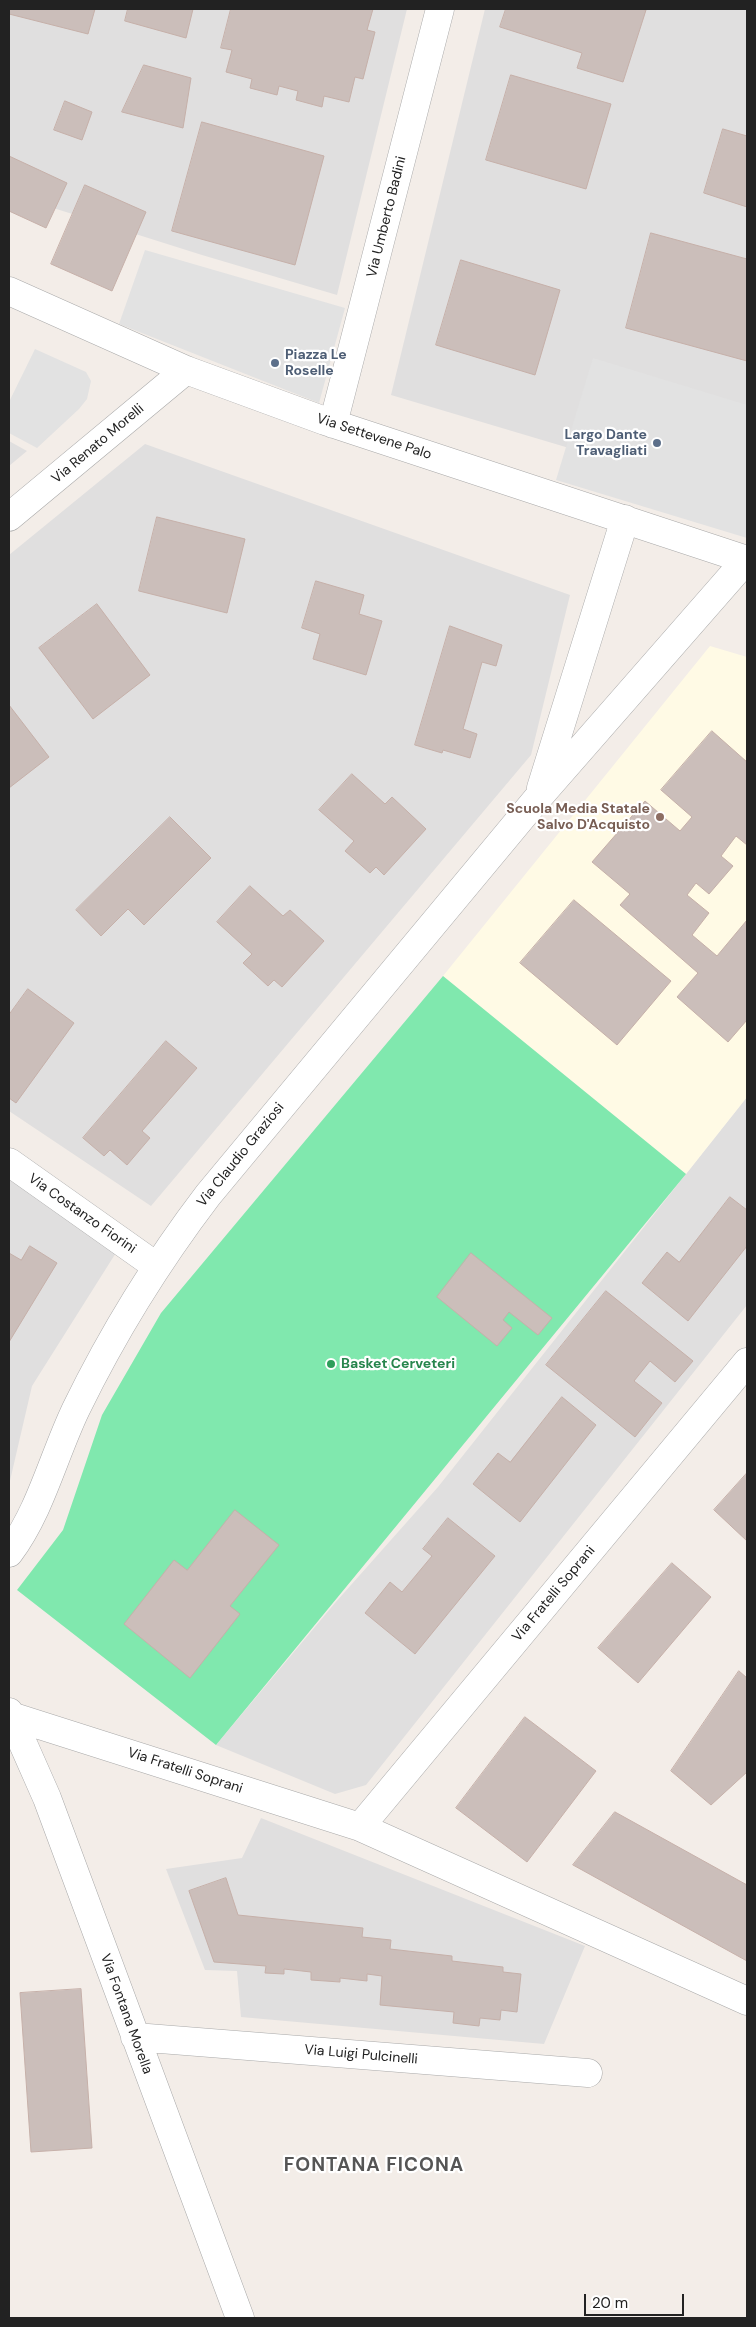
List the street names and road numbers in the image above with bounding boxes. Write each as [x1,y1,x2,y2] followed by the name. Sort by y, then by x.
[364,155,410,279] street label: Via Umberto Badini
[48,401,148,487] street label: Via Renato Morelli
[314,410,434,464] street label: Via Settevene Palo
[194,1100,288,1210] street label: Via Claudio Graziosi
[25,1170,139,1258] street label: Via Costanzo Fiorini
[509,1543,599,1645] street label: Via Fratelli Soprani
[125,1744,245,1798] street label: Via Fratelli Soprani
[96,1952,156,2076] street label: Via Fontana Morella
[304,2042,418,2068] street label: Via Luigi Pulcinelli

